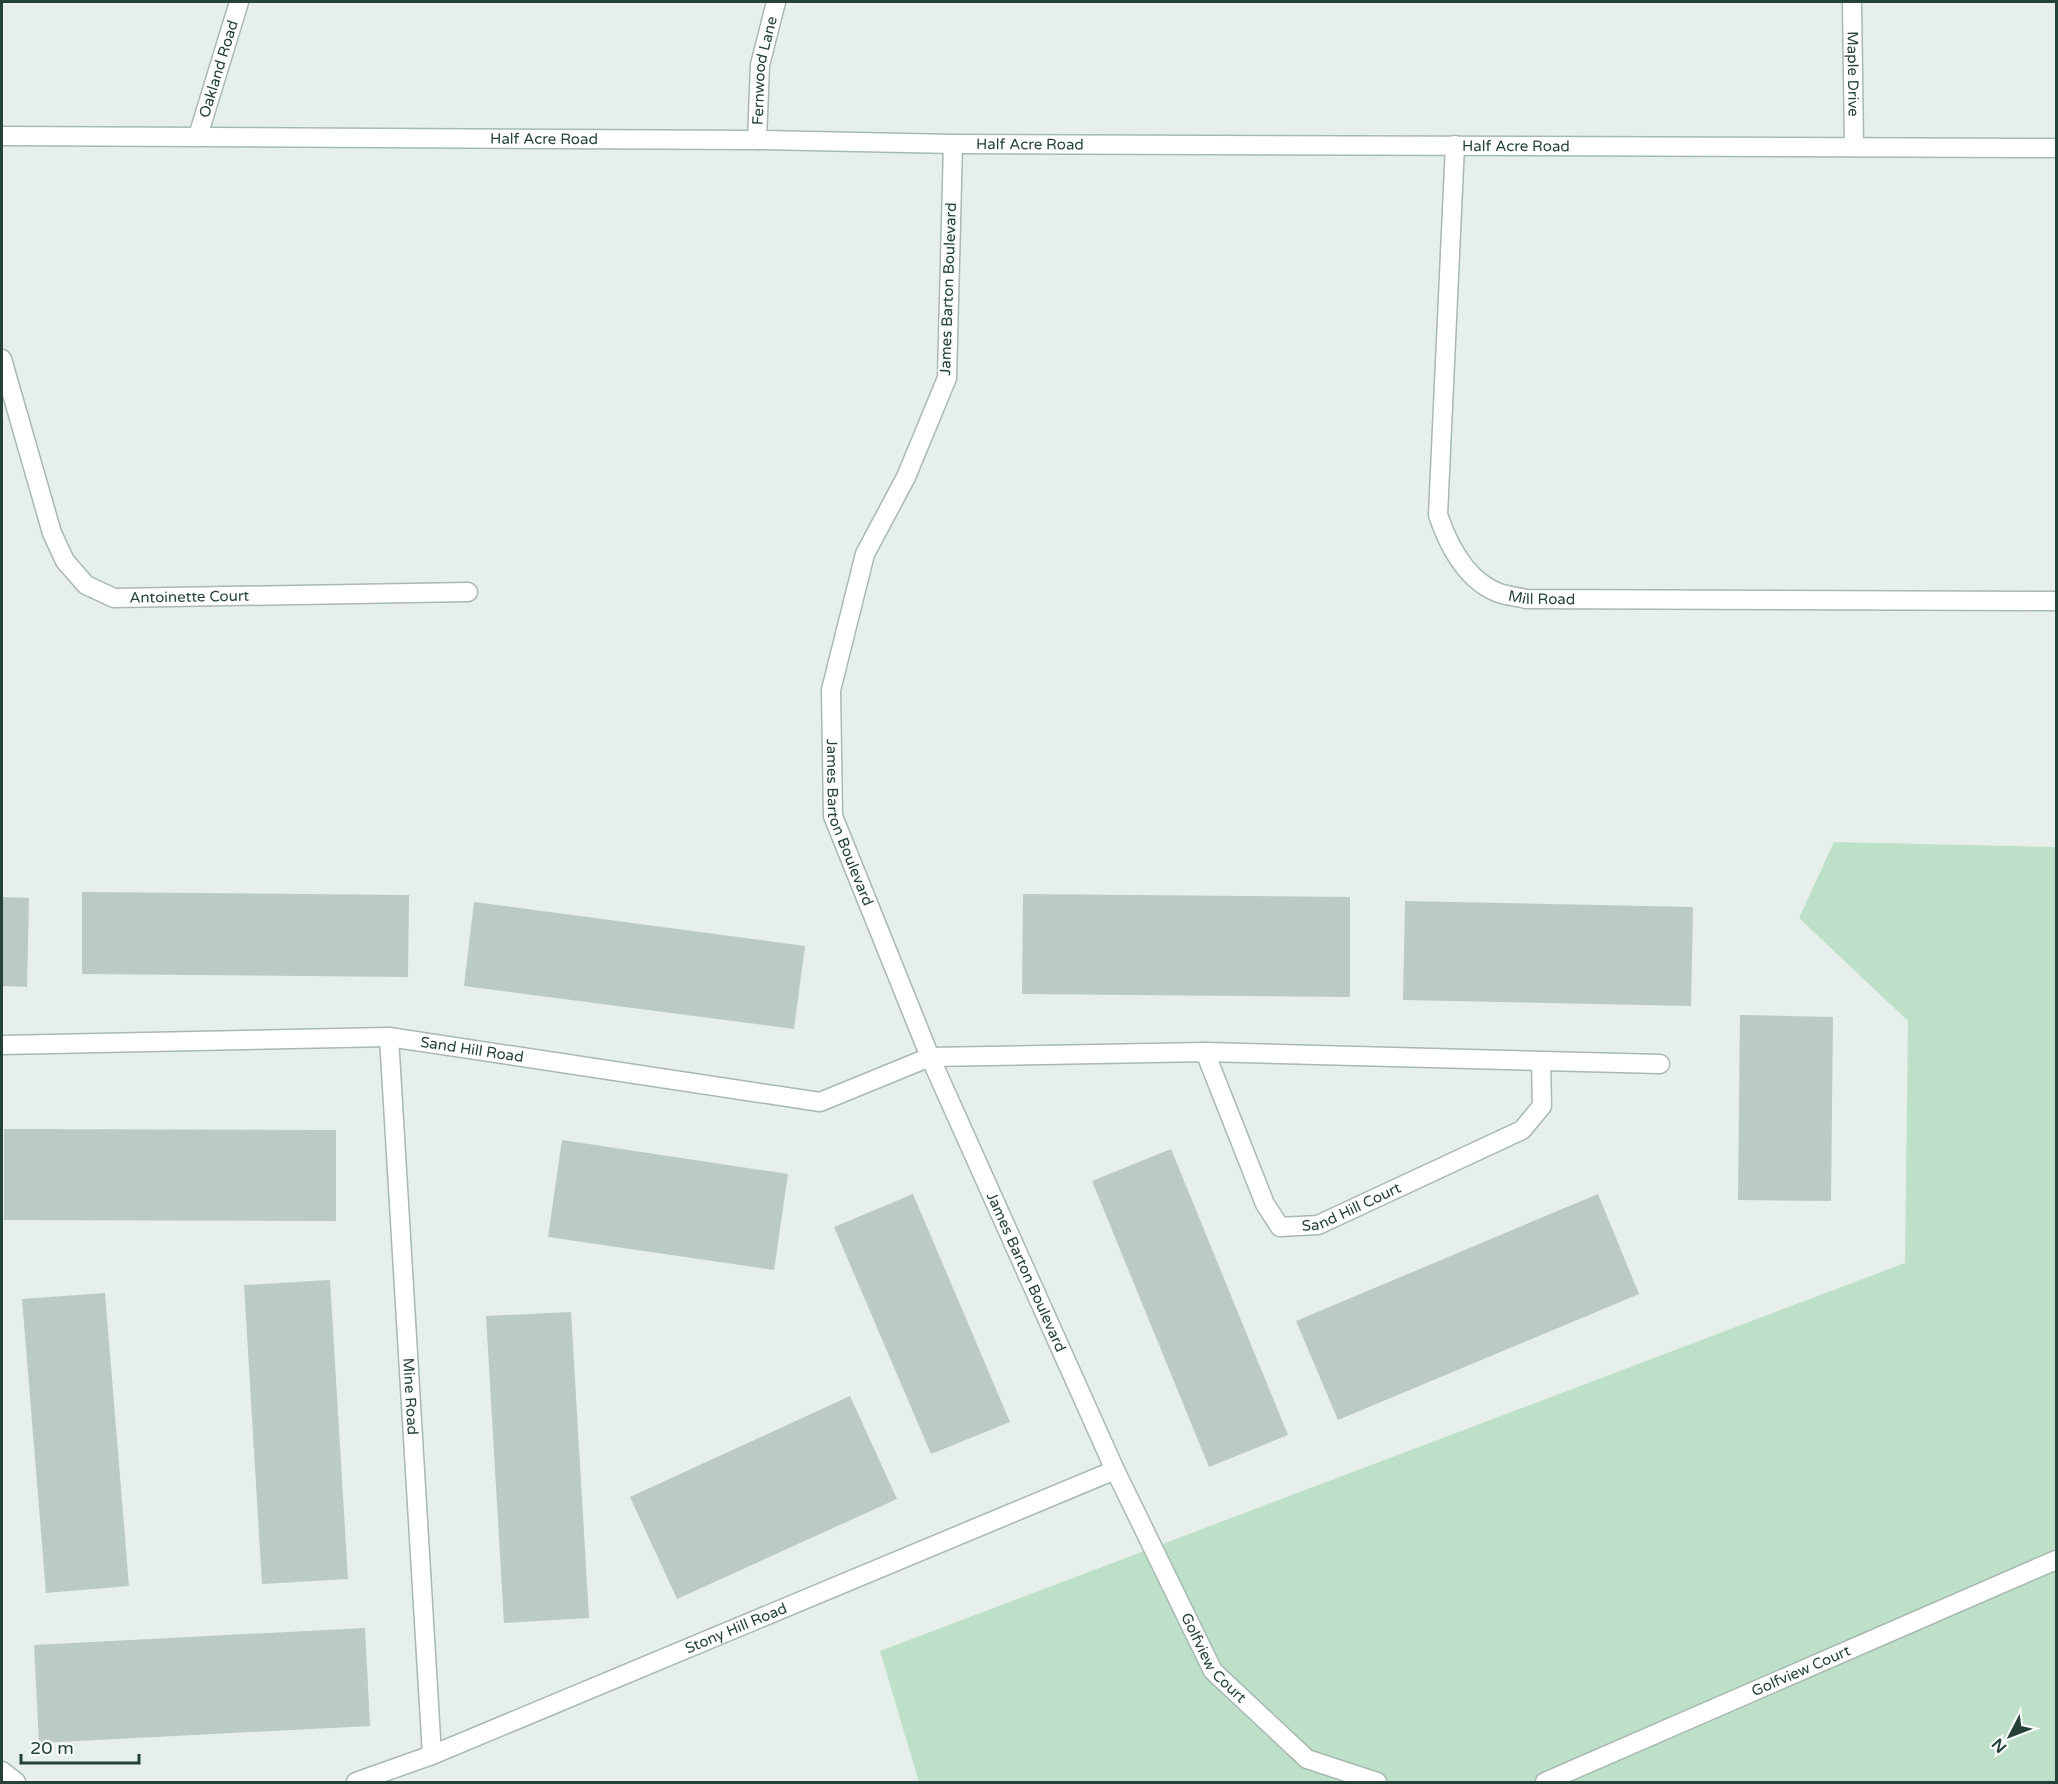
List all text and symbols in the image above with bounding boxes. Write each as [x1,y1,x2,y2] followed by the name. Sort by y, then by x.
[749,14,781,125] street label: Fernwood Lane
[195,18,242,120] street label: Oakland Road
[1843,31,1863,117] street label: Maple Drive
[490,130,598,148] street label: Half Acre Road
[976,135,1084,153] street label: Half Acre Road
[1462,137,1570,155] street label: Half Acre Road
[936,202,960,376] street label: James Barton Boulevard
[129,587,250,607] street label: Antoinette Court
[1507,587,1575,608] street label: Mill Road
[823,739,877,908] street label: James Barton Boulevard
[419,1033,525,1066] street label: Sand Hill Road
[1301,1179,1404,1235] street label: Sand Hill Court
[983,1189,1070,1355] street label: James Barton Boulevard
[399,1357,422,1436] street label: Mine Road
[682,1599,790,1657] street label: Stony Hill Road
[1177,1610,1250,1707] street label: Golfview Court
[1749,1641,1853,1700] street label: Golfview Court
[1980,1706,2040,1766] north arrow
[21,1727,140,1765] scale bar
[1988,1734,2011,1757] text: N
[30,1737,74,1759] text: 20 m

